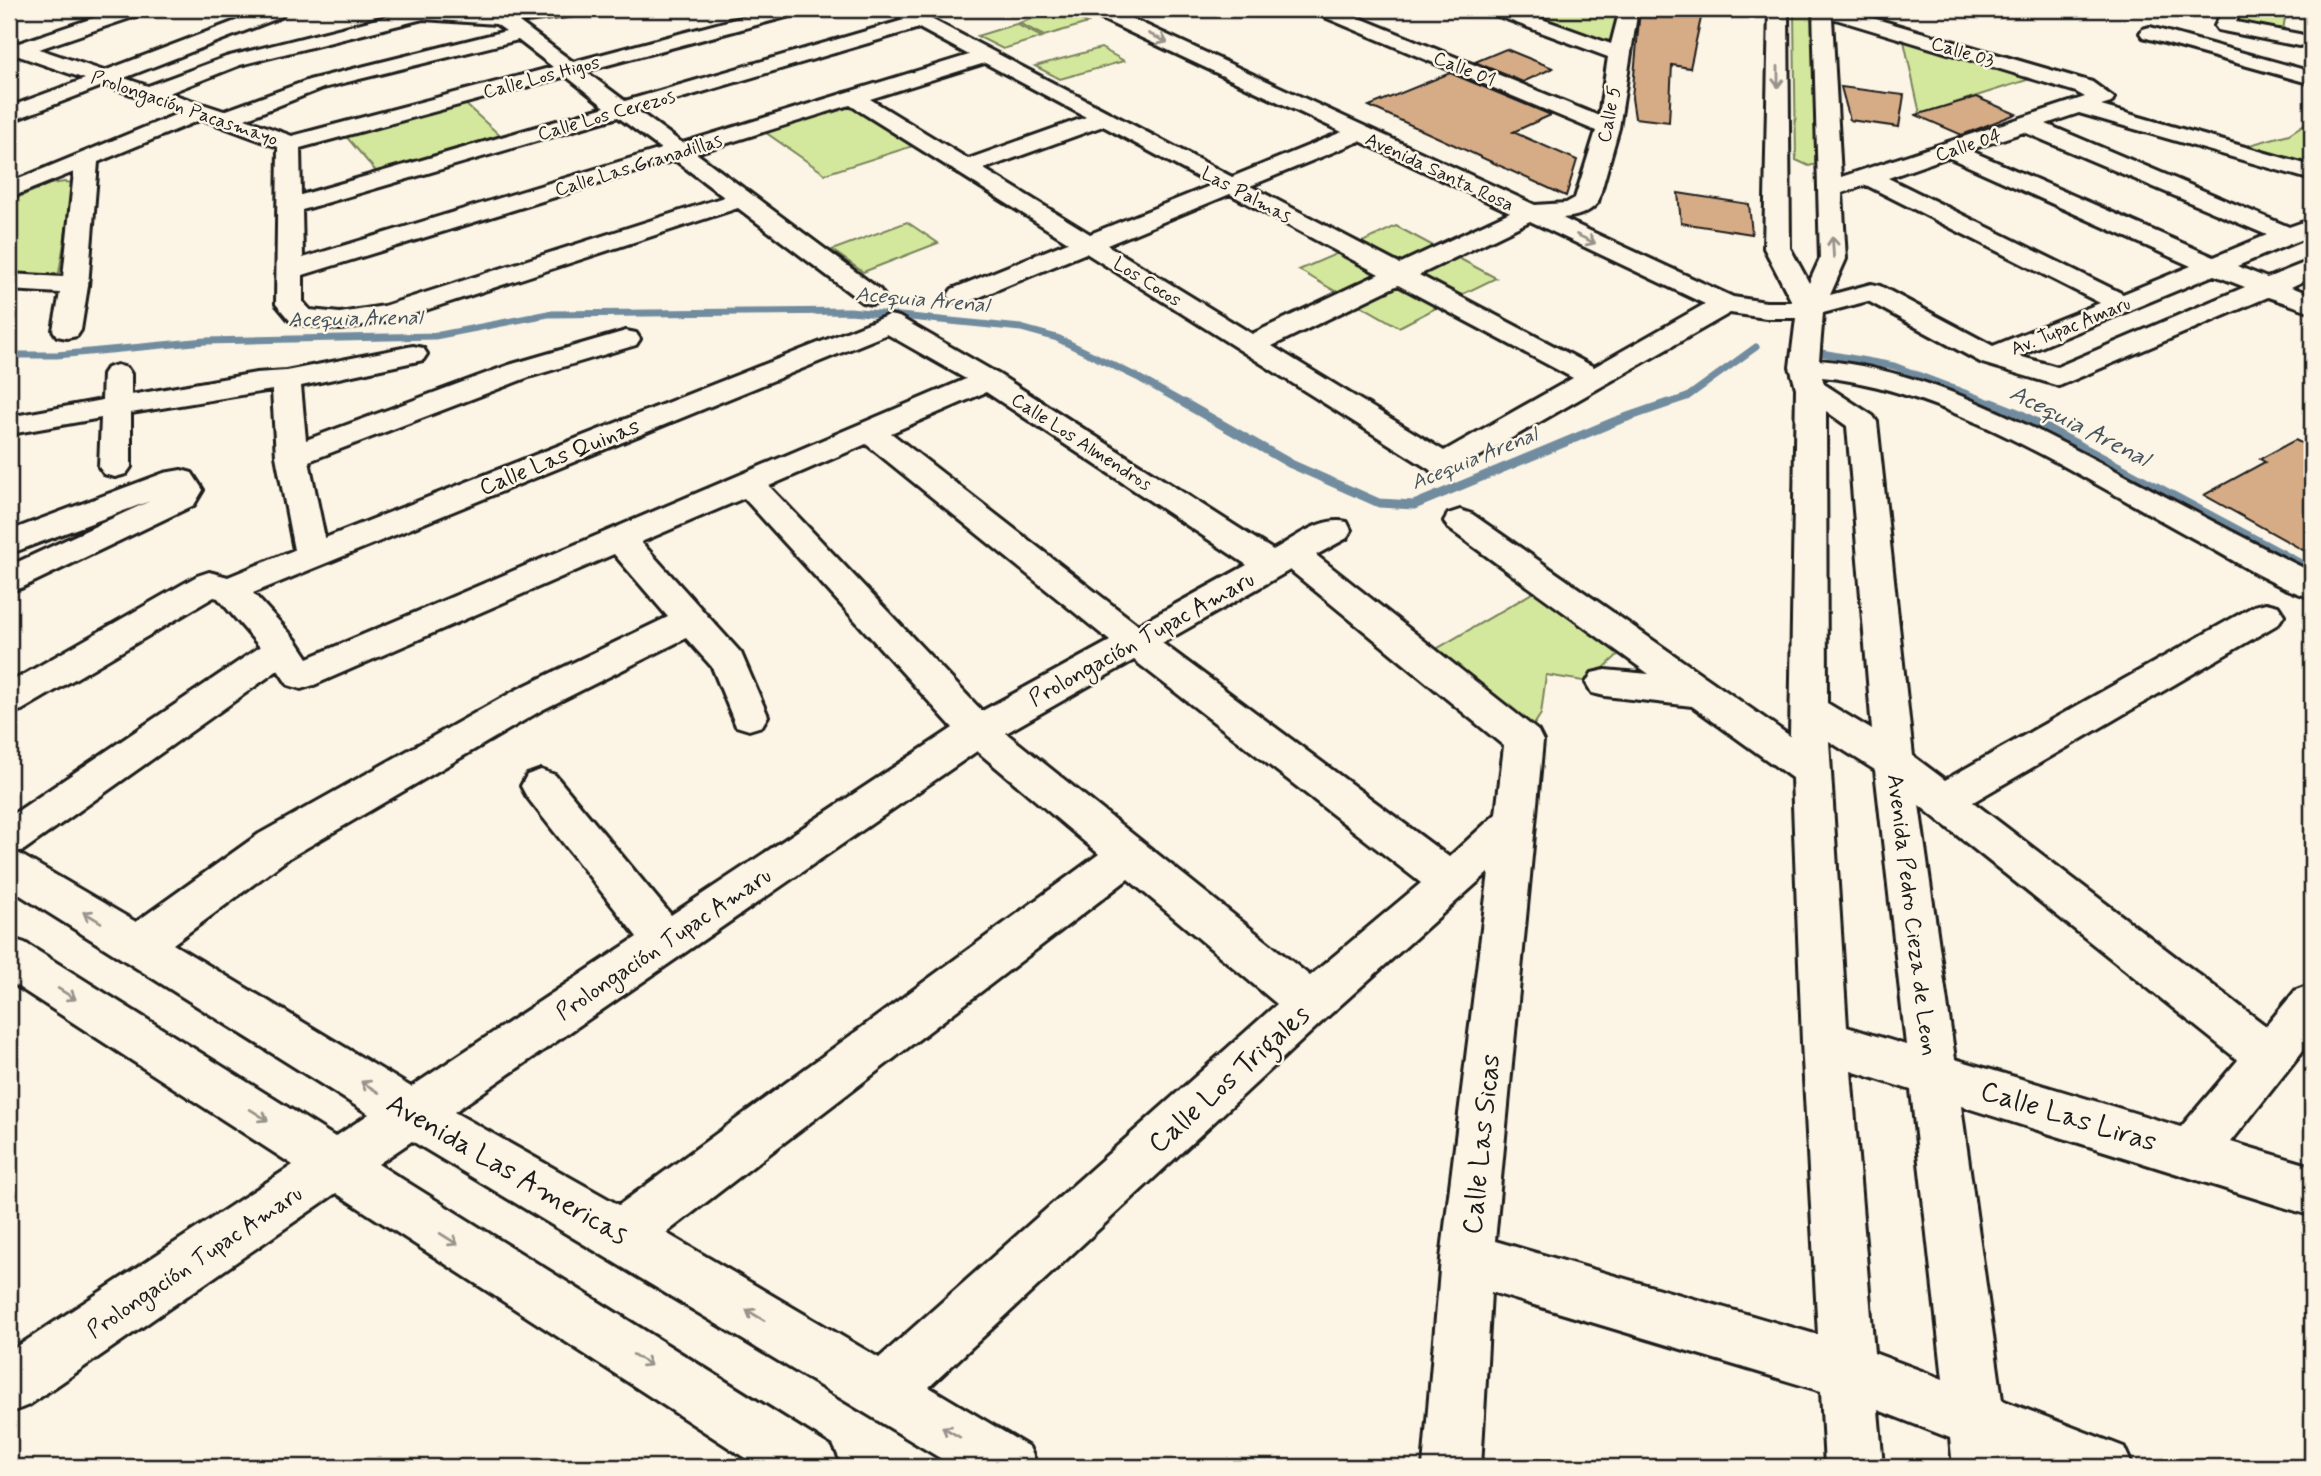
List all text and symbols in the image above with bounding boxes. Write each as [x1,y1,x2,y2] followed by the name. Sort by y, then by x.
[1928,31,1997,74] street label: Calle 03
[1147,32,1168,45] one-way arrow
[1430,46,1499,93] street label: Calle 01
[480,50,603,106] street label: Calle Los Higos
[87,65,281,154] street label: Prolongación Pacasmayo
[1771,65,1785,88] one-way arrow
[535,84,678,147] street label: Calle Los Cerezos
[1592,84,1627,145] street label: Calle 5
[1932,123,2005,168] street label: Calle 04
[1361,127,1518,218] street label: Avenida Santa Rosa
[552,128,725,203] street label: Calle Las Granadillas
[1197,161,1296,229] street label: Las Palmas
[1574,233,1596,246] one-way arrow
[1826,236,1839,259] one-way arrow
[1108,252,1186,313] street label: Los Cocos
[854,280,993,320] water label: Acequia Arenal
[2007,291,2134,362] street label: Av. Tupac Amaru
[288,304,425,334] water label: Acequia Arenal
[2004,378,2157,476] water label: Acequia Arenal
[1006,387,1157,497] street label: Calle Los Almendros
[475,412,644,504] street label: Calle Las Quinas
[1407,420,1544,497] water label: Acequia Arenal
[1024,565,1261,716] street label: Prolongación Tupac Amaru
[1879,773,1943,1058] street label: Avenida Pedro Cieza de Leon
[551,861,779,1030] street label: Prolongación Tupac Amaru
[83,910,103,924] one-way arrow
[56,987,76,1001] one-way arrow
[1141,997,1321,1165] street label: Calle Los Trigales
[1455,1052,1510,1236] street label: Calle Las Sicas
[1976,1073,2161,1162] street label: Calle Las Liras
[360,1080,380,1094] one-way arrow
[379,1086,634,1254] street label: Avenida Las Americas
[249,1107,268,1122] one-way arrow
[82,1179,310,1348] street label: Prolongación Tupac Amaru
[439,1233,459,1247] one-way arrow
[746,1308,766,1322] one-way arrow
[632,1353,651,1368] one-way arrow
[941,1425,961,1439] one-way arrow

